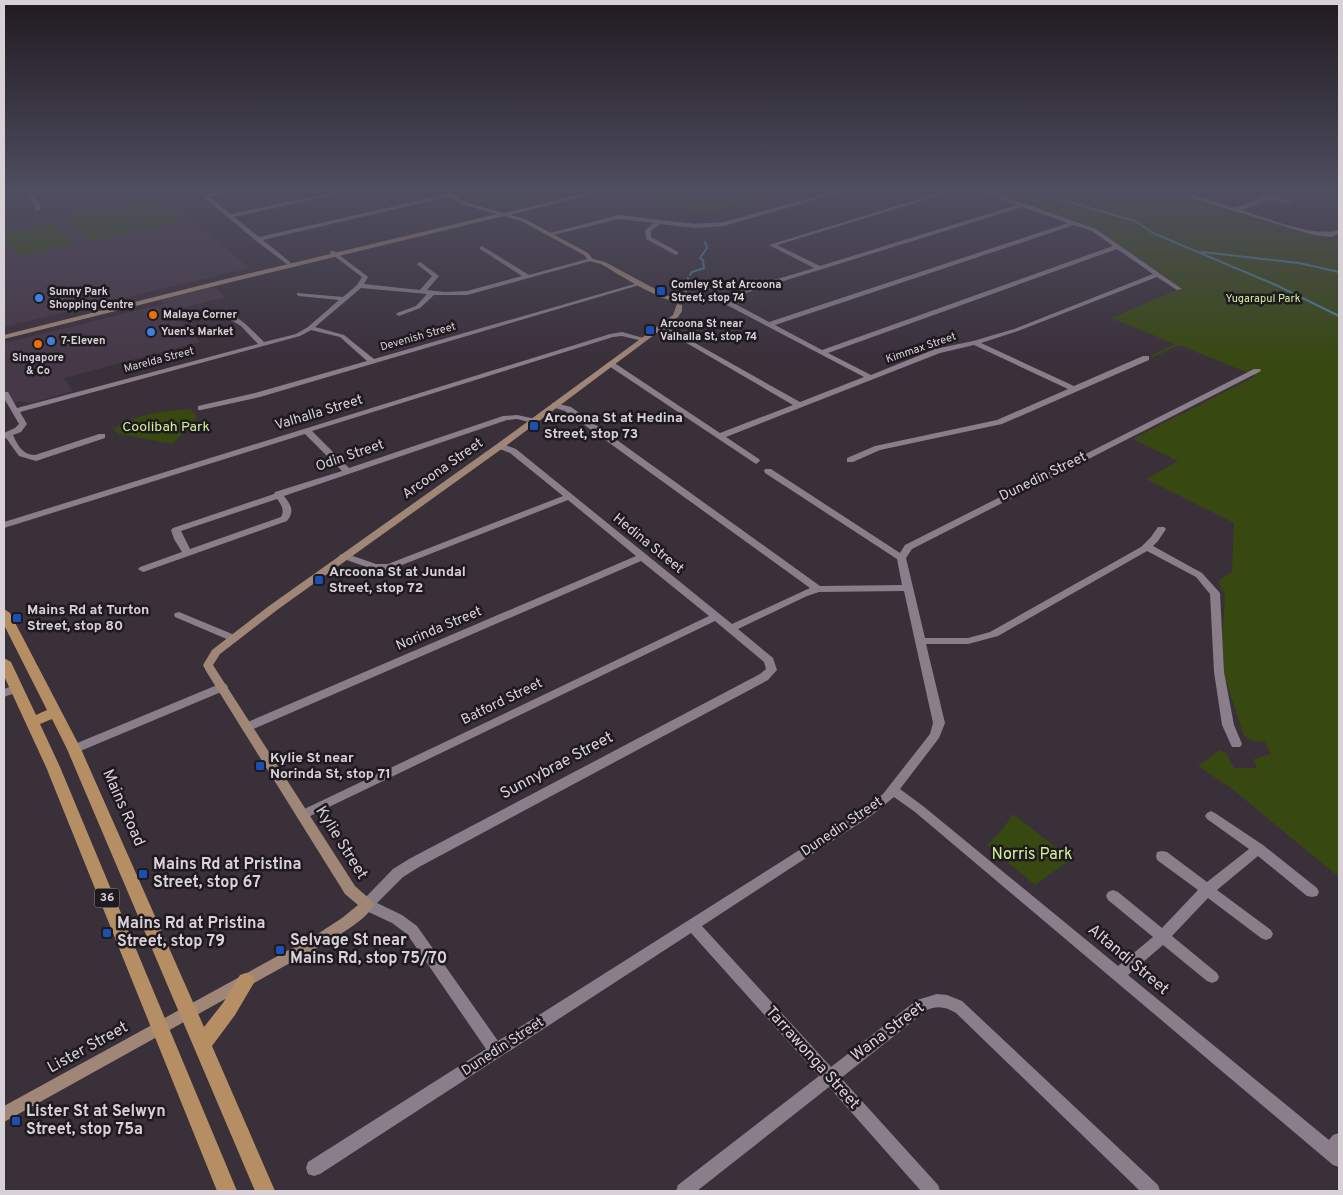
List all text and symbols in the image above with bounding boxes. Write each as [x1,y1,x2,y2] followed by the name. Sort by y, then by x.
[671,278,781,305] place label: Comley St at Arcoona Street, stop 74
[49,285,134,312] place label: Sunny Park Shopping Centre
[655,285,667,297] marker: Comley St at Arcoona Street, stop 74
[33,292,45,304] marker: Sunny Park Shopping Centre
[1225,292,1301,306] park label: Yugarapul Park
[163,308,237,322] place label: Malaya Corner
[147,309,159,321] marker: Malaya Corner
[660,317,757,344] place label: Arcoona St near Valhalla St, stop 74
[379,320,457,354] street label: Devenish Street
[644,324,656,336] marker: Arcoona St near Valhalla St, stop 74
[161,325,233,339] place label: Yuen's Market
[145,326,157,338] marker: Yuen's Market
[884,329,958,367] street label: Kimmax Street
[61,334,105,348] place label: 7-Eleven
[45,335,57,347] marker: 7-Eleven
[32,338,44,350] marker: Singapore & Co
[122,344,196,376] street label: Marelda Street
[12,351,64,378] place label: Singapore & Co
[273,392,365,434] street label: Valhalla Street
[544,410,683,443] place label: Arcoona St at Hedina Street, stop 73
[122,419,210,436] park label: Coolibah Park
[528,420,540,432] marker: Arcoona St at Hedina Street, stop 73
[399,435,487,503] street label: Arcoona Street
[314,436,386,476] street label: Odin Street
[997,449,1089,505] street label: Dunedin Street
[609,510,687,578] street label: Hedina Street
[329,564,466,597] place label: Arcoona St at Jundal Street, stop 72
[313,574,325,586] marker: Arcoona St at Jundal Street, stop 72
[27,602,149,635] place label: Mains Rd at Turton Street, stop 80
[393,603,485,655] street label: Norinda Street
[11,612,23,624] marker: Mains Rd at Turton Street, stop 80
[459,675,545,729] street label: Batford Street
[497,728,617,804] street label: Sunnybrae Street
[270,750,391,783] place label: Kylie St near Norinda St, stop 71
[254,760,266,772] marker: Kylie St near Norinda St, stop 71
[97,766,149,850] street label: Mains Road
[798,794,886,860] street label: Dunedin Street
[311,802,371,884] street label: Kylie Street
[992,845,1072,865] park label: Norris Park
[153,855,301,893] place label: Mains Rd at Pristina Street, stop 67
[137,868,149,880] marker: Mains Rd at Pristina Street, stop 67
[94,888,120,908] road number: 36
[117,914,265,952] place label: Mains Rd at Pristina Street, stop 79
[1083,920,1173,1000] street label: Altandi Street
[101,927,113,939] marker: Mains Rd at Pristina Street, stop 79
[290,931,447,969] place label: Selvage St near Mains Rd, stop 75/70
[274,944,286,956] marker: Selvage St near Mains Rd, stop 75/70
[847,998,929,1066] street label: Wana Street
[760,1002,864,1114] street label: Tarrawonga Street
[459,1014,547,1080] street label: Dunedin Street
[44,1018,132,1078] street label: Lister Street
[26,1102,166,1140] place label: Lister St at Selwyn Street, stop 75a
[10,1115,22,1127] marker: Lister St at Selwyn Street, stop 75a

